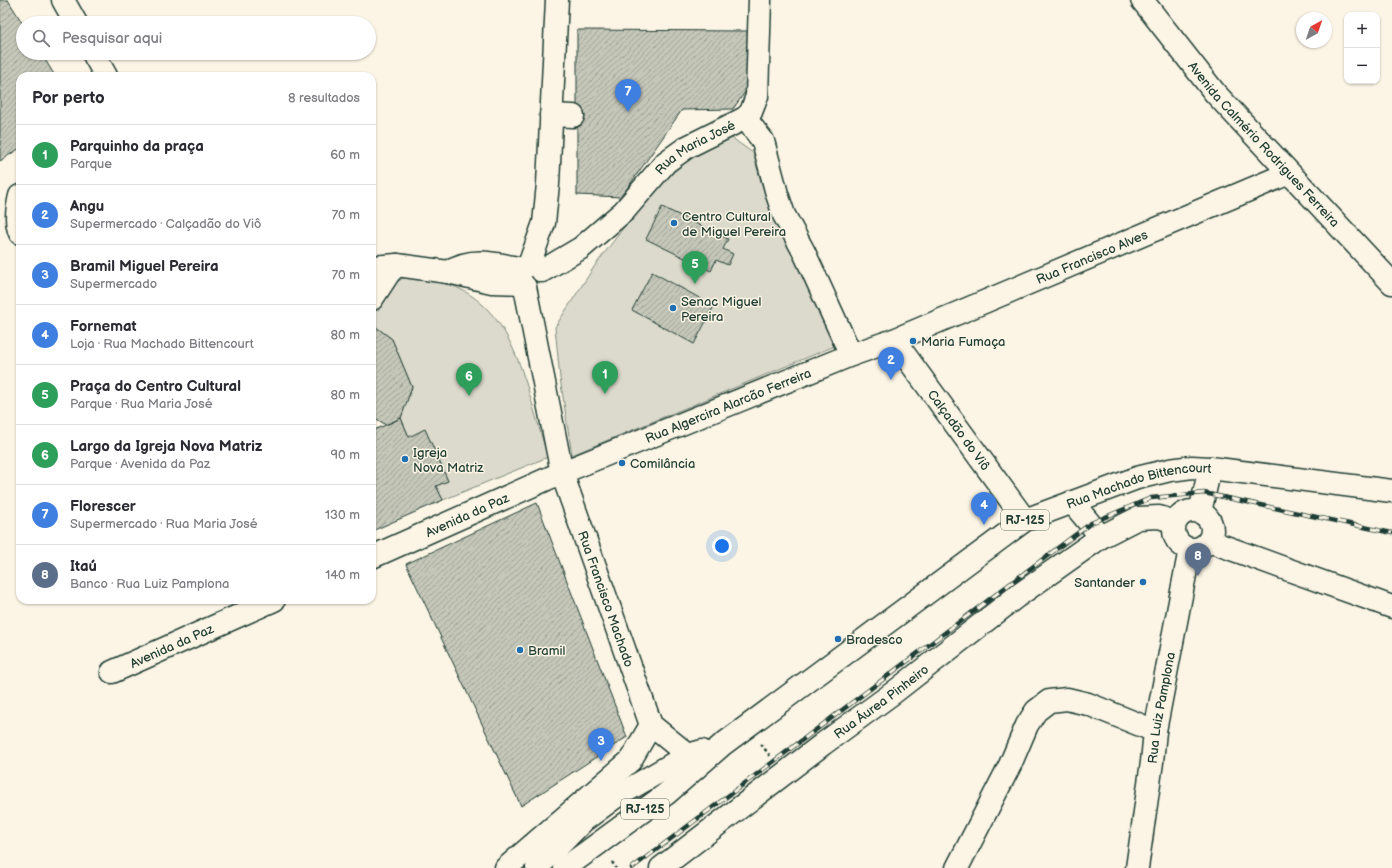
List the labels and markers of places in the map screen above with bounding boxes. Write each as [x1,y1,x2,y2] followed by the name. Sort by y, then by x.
[615,79,641,112] pin: 7
[682,209,786,240] place label: Centro Cultural de Miguel Pereira
[669,218,679,228] marker: Centro Cultural de Miguel Pereira
[682,251,708,284] pin: 5
[681,294,761,325] place label: Senac Miguel Pereira
[668,303,678,313] marker: Senac Miguel Pereira
[921,334,1005,350] place label: Maria Fumaça
[908,336,918,346] marker: Maria Fumaça
[878,347,904,380] pin: 2
[592,361,618,394] pin: 1
[456,363,482,396] pin: 6
[413,445,484,476] place label: Igreja Nova Matriz
[400,454,410,464] marker: Igreja Nova Matriz
[630,456,695,472] place label: Comilância
[617,458,627,468] marker: Comilância
[971,492,997,525] pin: 4
[1185,543,1211,576] pin: 8
[1074,575,1135,591] place label: Santander
[1138,577,1148,587] marker: Santander
[846,632,903,648] place label: Bradesco
[833,634,843,644] marker: Bradesco
[528,643,565,659] place label: Bramil
[515,645,525,655] marker: Bramil
[588,728,614,761] pin: 3

